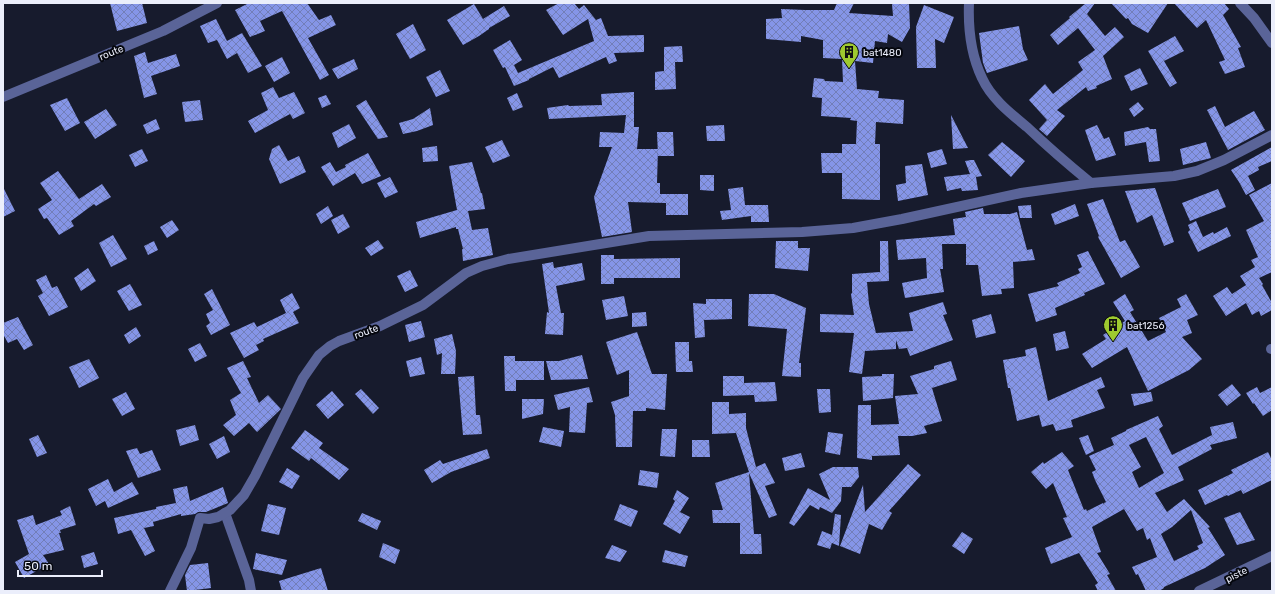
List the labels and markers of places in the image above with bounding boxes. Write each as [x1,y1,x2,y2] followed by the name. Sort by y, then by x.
[838,41,860,69] building icon: bat1480
[863,47,902,59] place label: bat1480
[1102,314,1124,342] building icon: bat1256
[1127,320,1164,332] place label: bat1256

